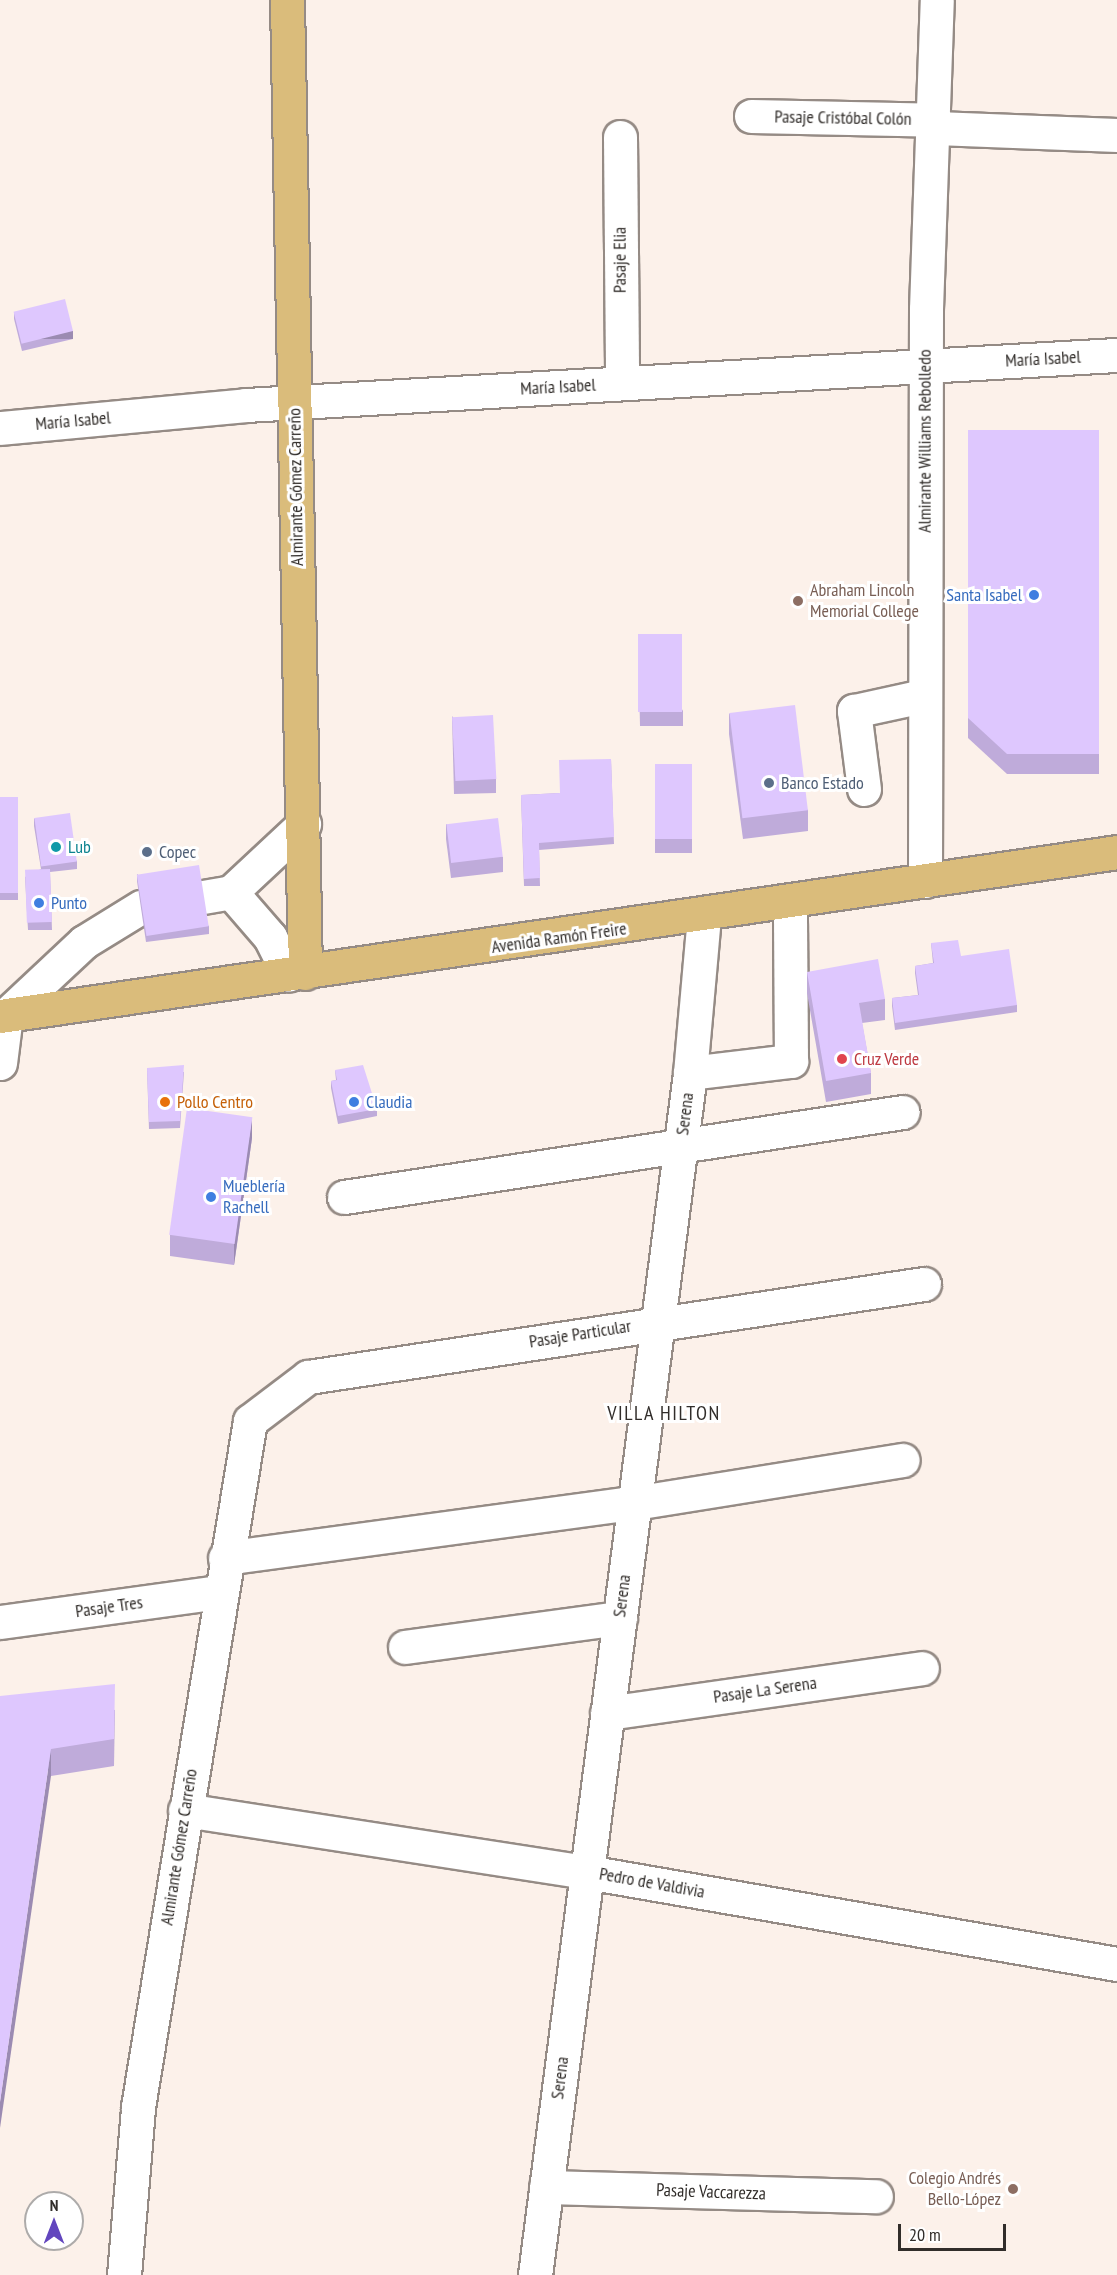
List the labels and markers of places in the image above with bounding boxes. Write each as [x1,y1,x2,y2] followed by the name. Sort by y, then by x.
[810,580,919,622] place label: Abraham Lincoln Memorial College
[946,584,1022,606] place label: Santa Isabel
[1027,588,1041,602] marker: Santa Isabel
[791,594,805,608] marker: Abraham Lincoln Memorial College
[781,772,864,794] place label: Banco Estado
[762,776,776,790] marker: Banco Estado
[68,836,91,858] place label: Lub
[49,840,63,854] marker: Lub
[159,841,196,863] place label: Copec
[140,845,154,859] marker: Copec
[51,892,87,914] place label: Punto
[32,896,46,910] marker: Punto
[854,1048,920,1070] place label: Cruz Verde
[835,1052,849,1066] marker: Cruz Verde
[177,1091,253,1113] place label: Pollo Centro
[366,1091,412,1113] place label: Claudia
[158,1095,172,1109] marker: Pollo Centro
[347,1095,361,1109] marker: Claudia
[223,1176,285,1218] place label: Mueblería Rachell
[204,1190,218,1204] marker: Mueblería Rachell
[908,2168,1001,2210] place label: Colegio Andrés Bello-López
[1006,2182,1020,2196] marker: Colegio Andrés Bello-López

